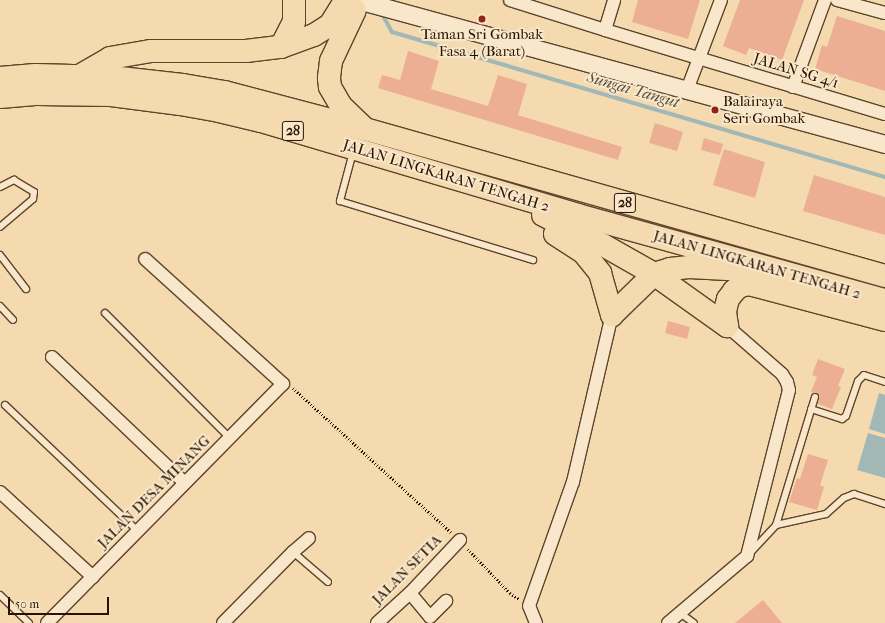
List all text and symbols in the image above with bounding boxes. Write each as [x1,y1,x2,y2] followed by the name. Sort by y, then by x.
[477,14,487,24] marker: Taman Sri Gombak Fasa 4 (Barat)
[421,25,543,60] place label: Taman Sri Gombak Fasa 4 (Barat)
[751,49,841,93] street label: JALAN SG 4/1
[585,68,681,112] water label: Sungai Tangut
[723,92,805,127] place label: Balairaya Seri Gombak
[710,105,720,115] marker: Balairaya Seri Gombak
[281,119,305,143] road number: 28
[341,136,551,216] street label: JALAN LINGKARAN TENGAH 2
[613,191,637,215] road number: 28
[651,227,863,303] street label: JALAN LINGKARAN TENGAH 2
[94,432,214,552] street label: JALAN DESA MINANG
[368,531,446,609] street label: JALAN SETIA
[10,589,111,615] scale bar
[15,597,39,611] text: 50 m

